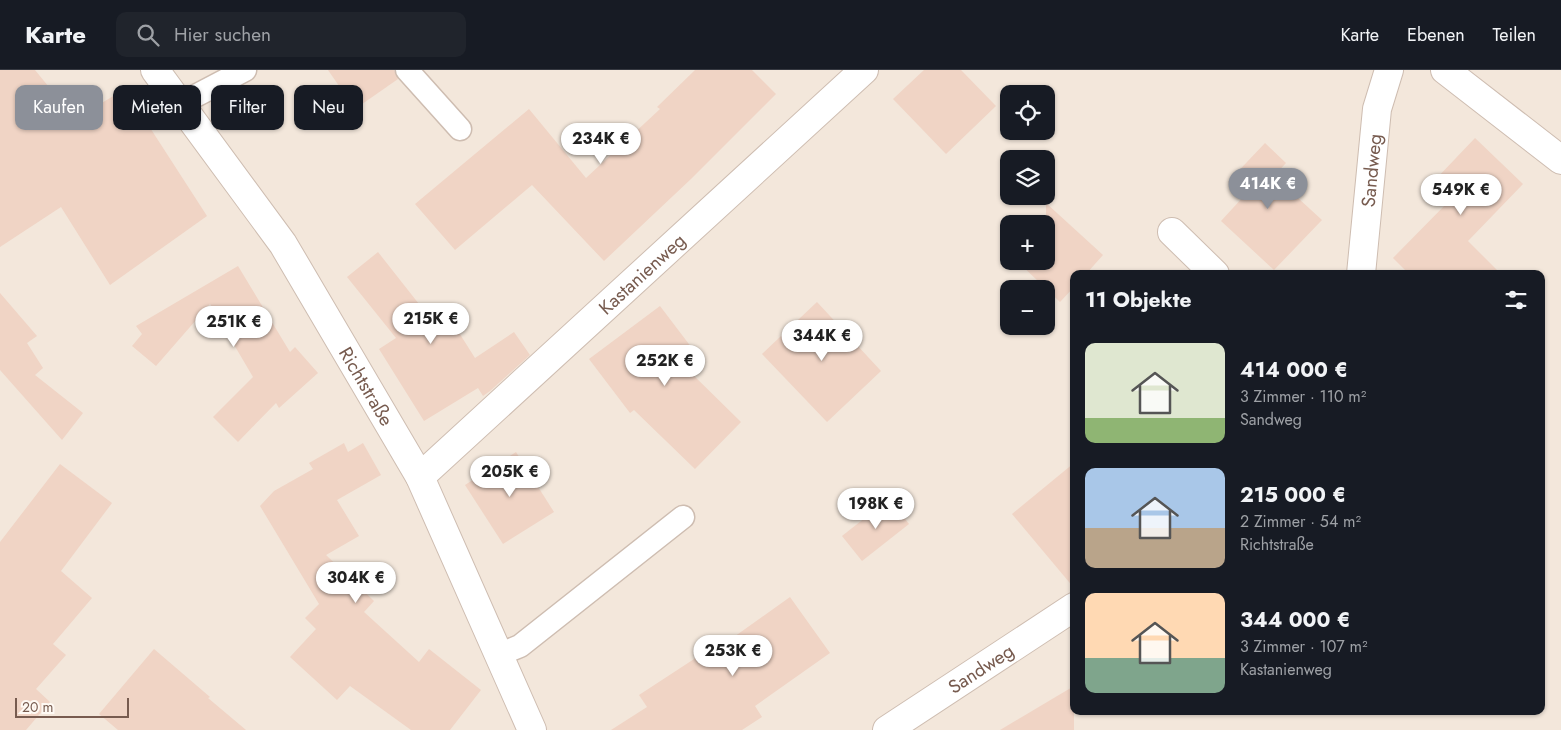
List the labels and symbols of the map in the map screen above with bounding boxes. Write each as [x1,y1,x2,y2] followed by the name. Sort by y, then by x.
[560,122,642,165] pin: 234K €
[1355,133,1389,209] street label: Sandweg
[1227,168,1309,210] pin: 414K €
[1420,174,1502,216] pin: 549K €
[593,227,692,321] street label: Kastanienweg
[390,302,472,345] pin: 215K €
[193,306,275,348] pin: 251K €
[781,320,863,362] pin: 344K €
[332,342,400,431] street label: Richtstraße
[624,344,706,387] pin: 252K €
[469,456,551,498] pin: 205K €
[835,488,917,530] pin: 198K €
[315,562,397,604] pin: 304K €
[692,634,774,677] pin: 253K €
[943,637,1019,700] street label: Sandweg
[15,695,129,718] scale bar

